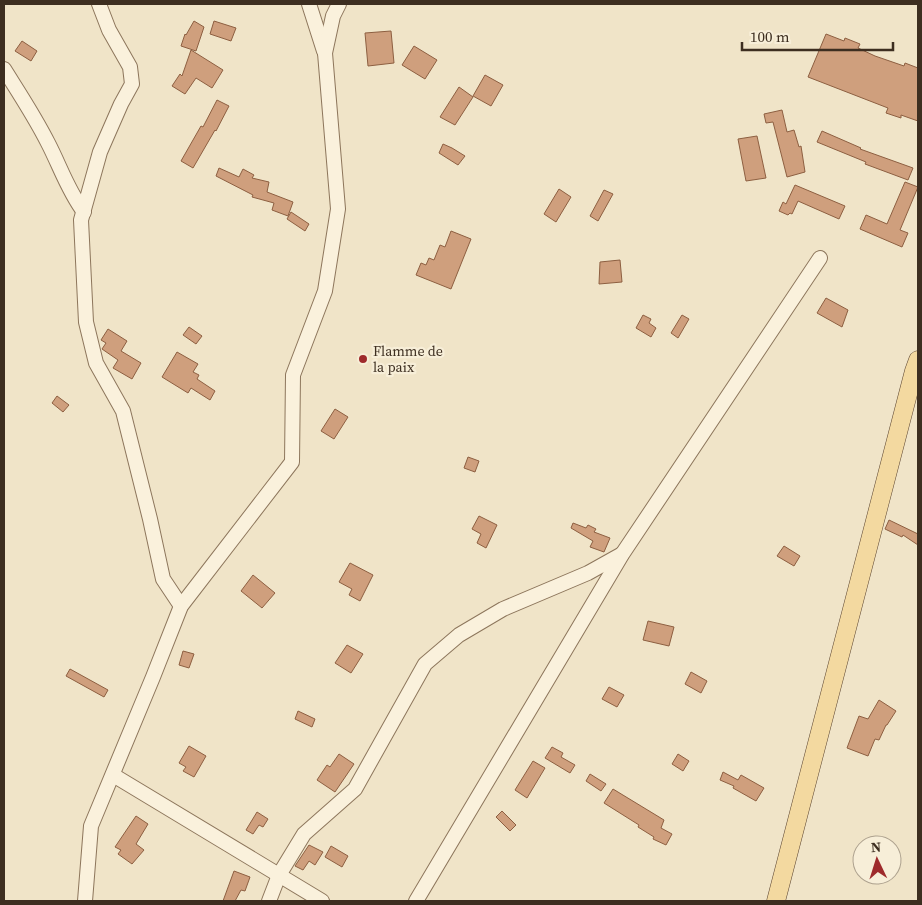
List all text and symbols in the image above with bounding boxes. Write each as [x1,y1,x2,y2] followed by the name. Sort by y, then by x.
[742,20,893,52] scale bar
[750,26,790,47] text: 100 m
[373,341,443,377] place label: Flamme de la paix
[357,353,369,365] marker: Flamme de la paix
[852,835,902,885] north arrow
[870,837,882,857] text: N

